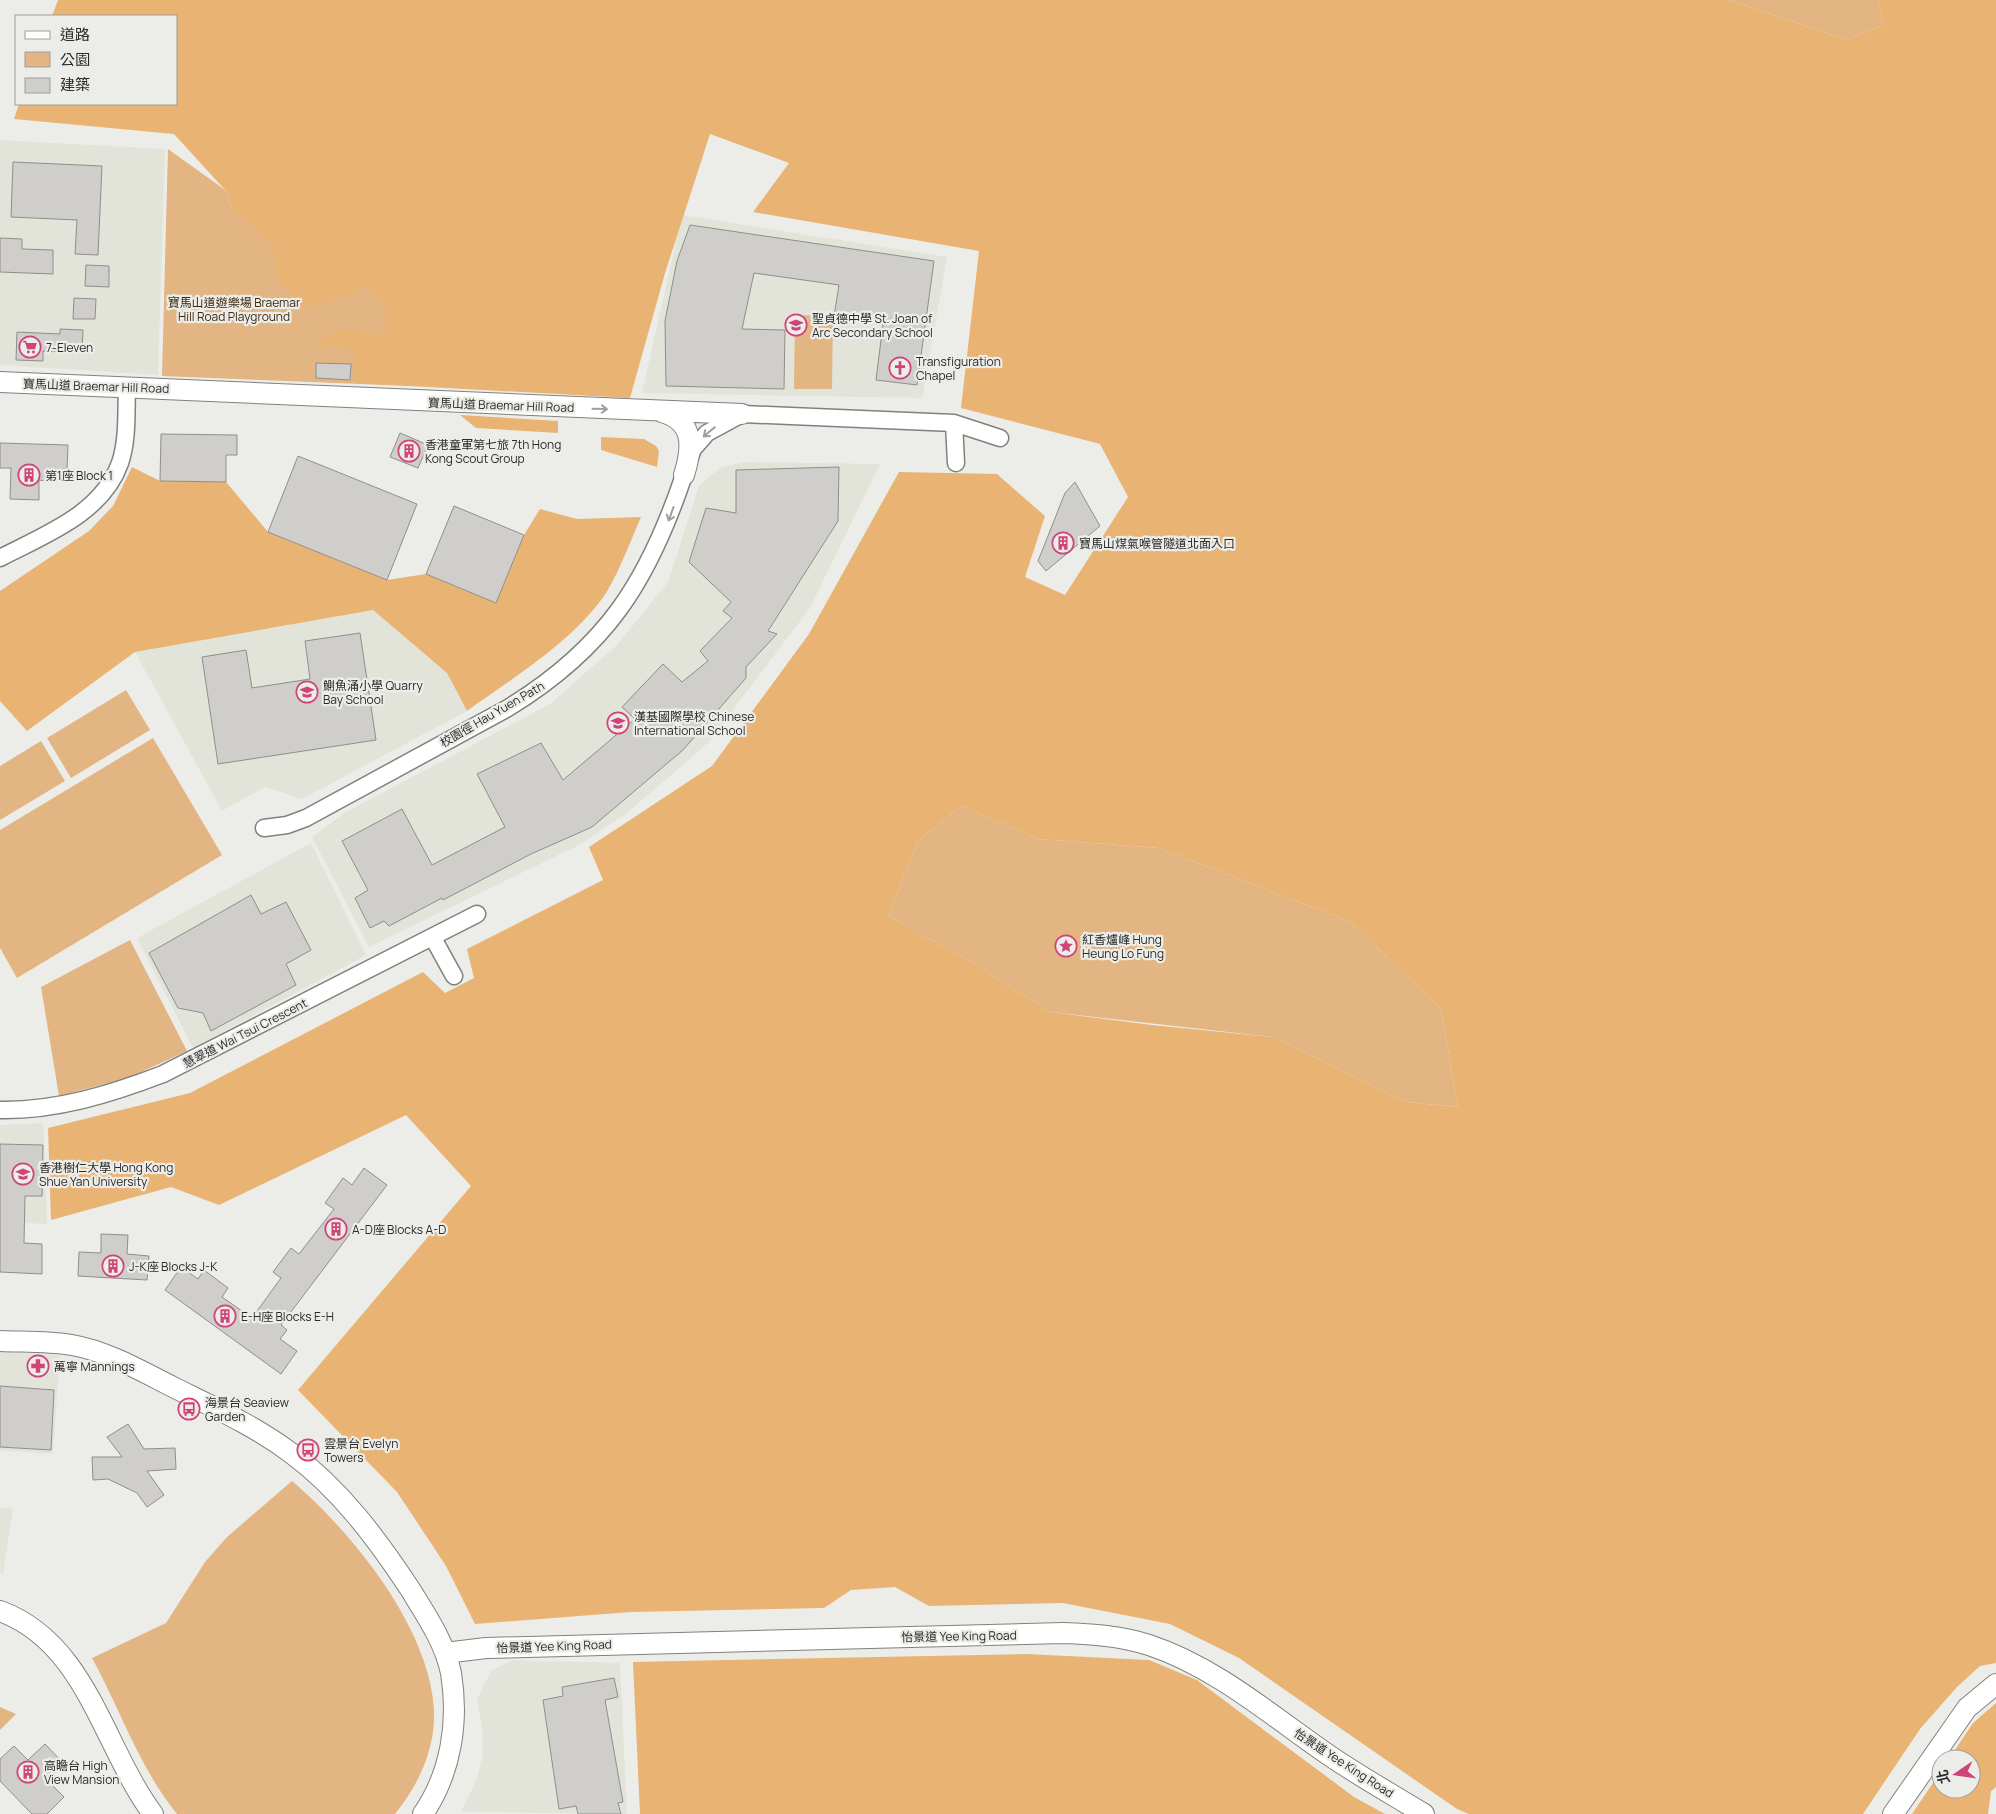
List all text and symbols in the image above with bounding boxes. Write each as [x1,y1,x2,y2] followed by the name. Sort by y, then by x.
[15,15,178,105] legend
[60,24,90,45] text: 道路
[60,49,90,70] text: 公園
[60,74,90,95] text: 建築
[168,294,301,325] park label: 寶馬山道遊樂場 Braemar Hill Road Playground
[812,310,933,341] place label: 聖貞德中學 St. Joan of Arc Secondary School
[784,313,808,337] school or university icon: 聖貞德中學 St. Joan of Arc Secondary School
[18,335,42,359] supermarket icon: 7-Eleven
[46,339,93,356] place label: 7-Eleven
[916,353,1001,384] place label: Transfiguration Chapel
[888,356,912,380] church icon: Transfiguration Chapel
[23,375,169,397] street label: 寶馬山道 Braemar Hill Road
[428,394,574,416] street label: 寶馬山道 Braemar Hill Road
[592,404,608,413] one-way arrow
[703,426,716,438] one-way arrow
[425,436,561,467] place label: 香港童軍第七旅 7th Hong Kong Scout Group
[397,439,421,463] building icon: 香港童軍第七旅 7th Hong Kong Scout Group
[17,463,41,487] building icon: 第1座 Block 1
[45,467,113,484] place label: 第1座 Block 1
[666,506,675,521] one-way arrow
[1051,531,1075,555] building icon: 寶馬山煤氣喉管隧道北面入口
[1079,535,1235,552] place label: 寶馬山煤氣喉管隧道北面入口
[323,677,423,708] place label: 鰂魚涌小學 Quarry Bay School
[437,677,547,751] street label: 校園徑 Hau Yuen Path
[295,680,319,704] school or university icon: 鰂魚涌小學 Quarry Bay School
[634,708,754,739] place label: 漢基國際學校 Chinese International School
[606,711,630,735] school or university icon: 漢基國際學校 Chinese International School
[1082,931,1164,962] place label: 紅香爐峰 Hung Heung Lo Fung
[1054,934,1078,958] place icon: 紅香爐峰 Hung Heung Lo Fung
[180,994,310,1072] street label: 慧翠道 Wai Tsui Crescent
[39,1159,173,1190] place label: 香港樹仁大學 Hong Kong Shue Yan University
[11,1162,35,1186] school or university icon: 香港樹仁大學 Hong Kong Shue Yan University
[324,1217,348,1241] building icon: A-D座 Blocks A-D
[352,1221,446,1238] place label: A-D座 Blocks A-D
[101,1254,125,1278] building icon: J-K座 Blocks J-K
[129,1258,218,1275] place label: J-K座 Blocks J-K
[213,1304,237,1328] building icon: E-H座 Blocks E-H
[241,1308,334,1325] place label: E-H座 Blocks E-H
[26,1354,50,1378] pharmacy icon: 萬寧 Mannings
[54,1358,135,1375] place label: 萬寧 Mannings
[205,1394,289,1425] place label: 海景台 Seaview Garden
[177,1397,201,1421] bus stop icon: 海景台 Seaview Garden
[324,1435,398,1466] place label: 雲景台 Evelyn Towers
[296,1438,320,1462] bus stop icon: 雲景台 Evelyn Towers
[901,1626,1017,1646] street label: 怡景道 Yee King Road
[496,1635,612,1657] street label: 怡景道 Yee King Road
[1291,1724,1397,1802] street label: 怡景道 Yee King Road
[1931,1749,1981,1799] north arrow
[44,1757,119,1788] place label: 高瞻台 High View Mansion
[16,1760,40,1784] building icon: 高瞻台 High View Mansion
[1932,1768,1954,1786] text: 北

